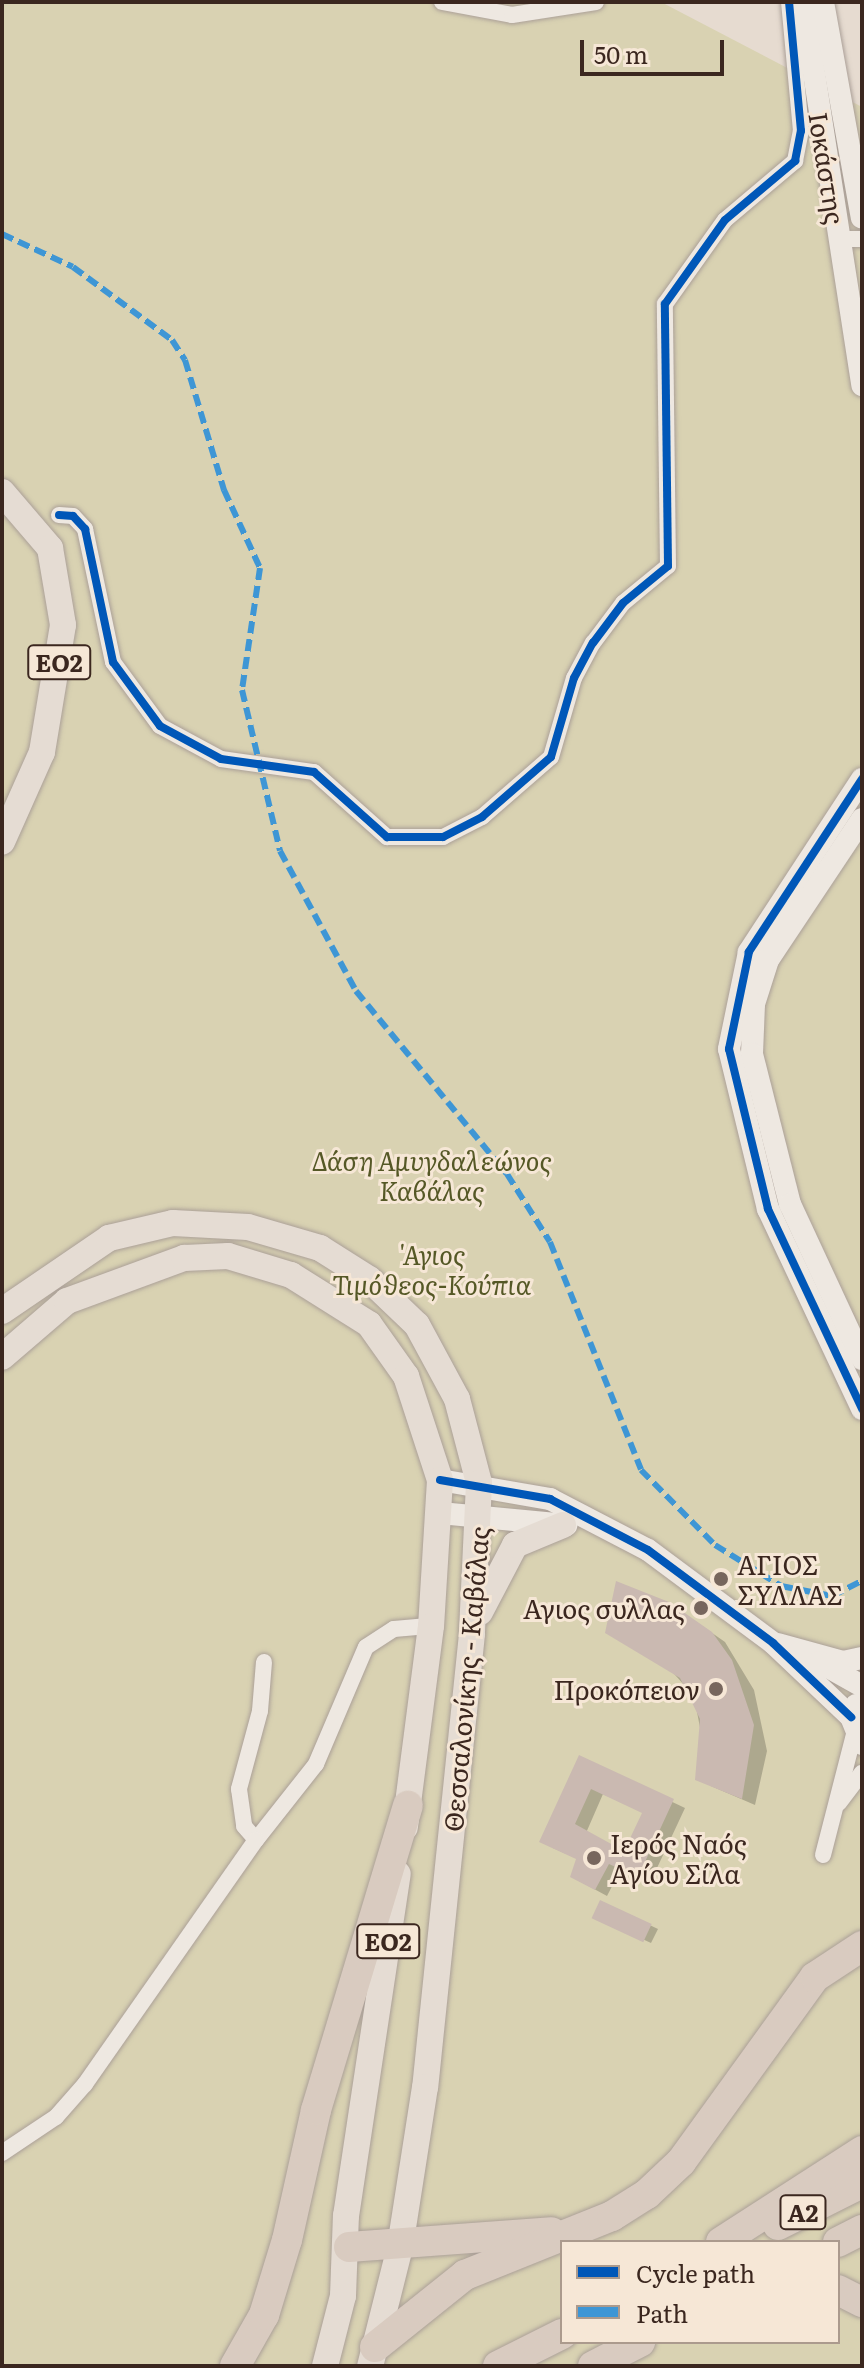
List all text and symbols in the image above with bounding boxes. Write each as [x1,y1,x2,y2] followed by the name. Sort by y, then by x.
[584,24,728,74] scale bar
[594,36,648,71] text: 50 m
[804,110,852,226] street label: Ιοκάστης
[27,642,91,682] road number: ΕΟ2
[312,1144,552,1206] park label: Δάση Αμυγδαλεώνος Καβάλας
[332,1238,532,1300] park label: 'Αγιος Τιμόθεος-Κούπια
[436,1525,494,1833] street label: Θεσσαλονίκης - Καβάλας
[737,1548,843,1610] place label: ΑΓΙΟΣ ΣΥΛΛΑΣ
[712,1570,730,1588] marker: ΑΓΙΟΣ ΣΥΛΛΑΣ
[523,1592,685,1624] place label: Αγιος συλλας
[692,1599,710,1617] marker: Αγιος συλλας
[553,1673,700,1705] place label: Προκόπειον
[707,1680,725,1698] marker: Προκόπειον
[610,1827,747,1888] place label: Ιερός Ναός Αγίου Σίλα
[585,1849,603,1867] marker: Ιερός Ναός Αγίου Σίλα
[356,1921,420,1961] road number: ΕΟ2
[779,2192,827,2232] road number: Α2
[560,2240,840,2344] legend
[636,2255,755,2290] text: Cycle path
[636,2295,688,2330] text: Path

